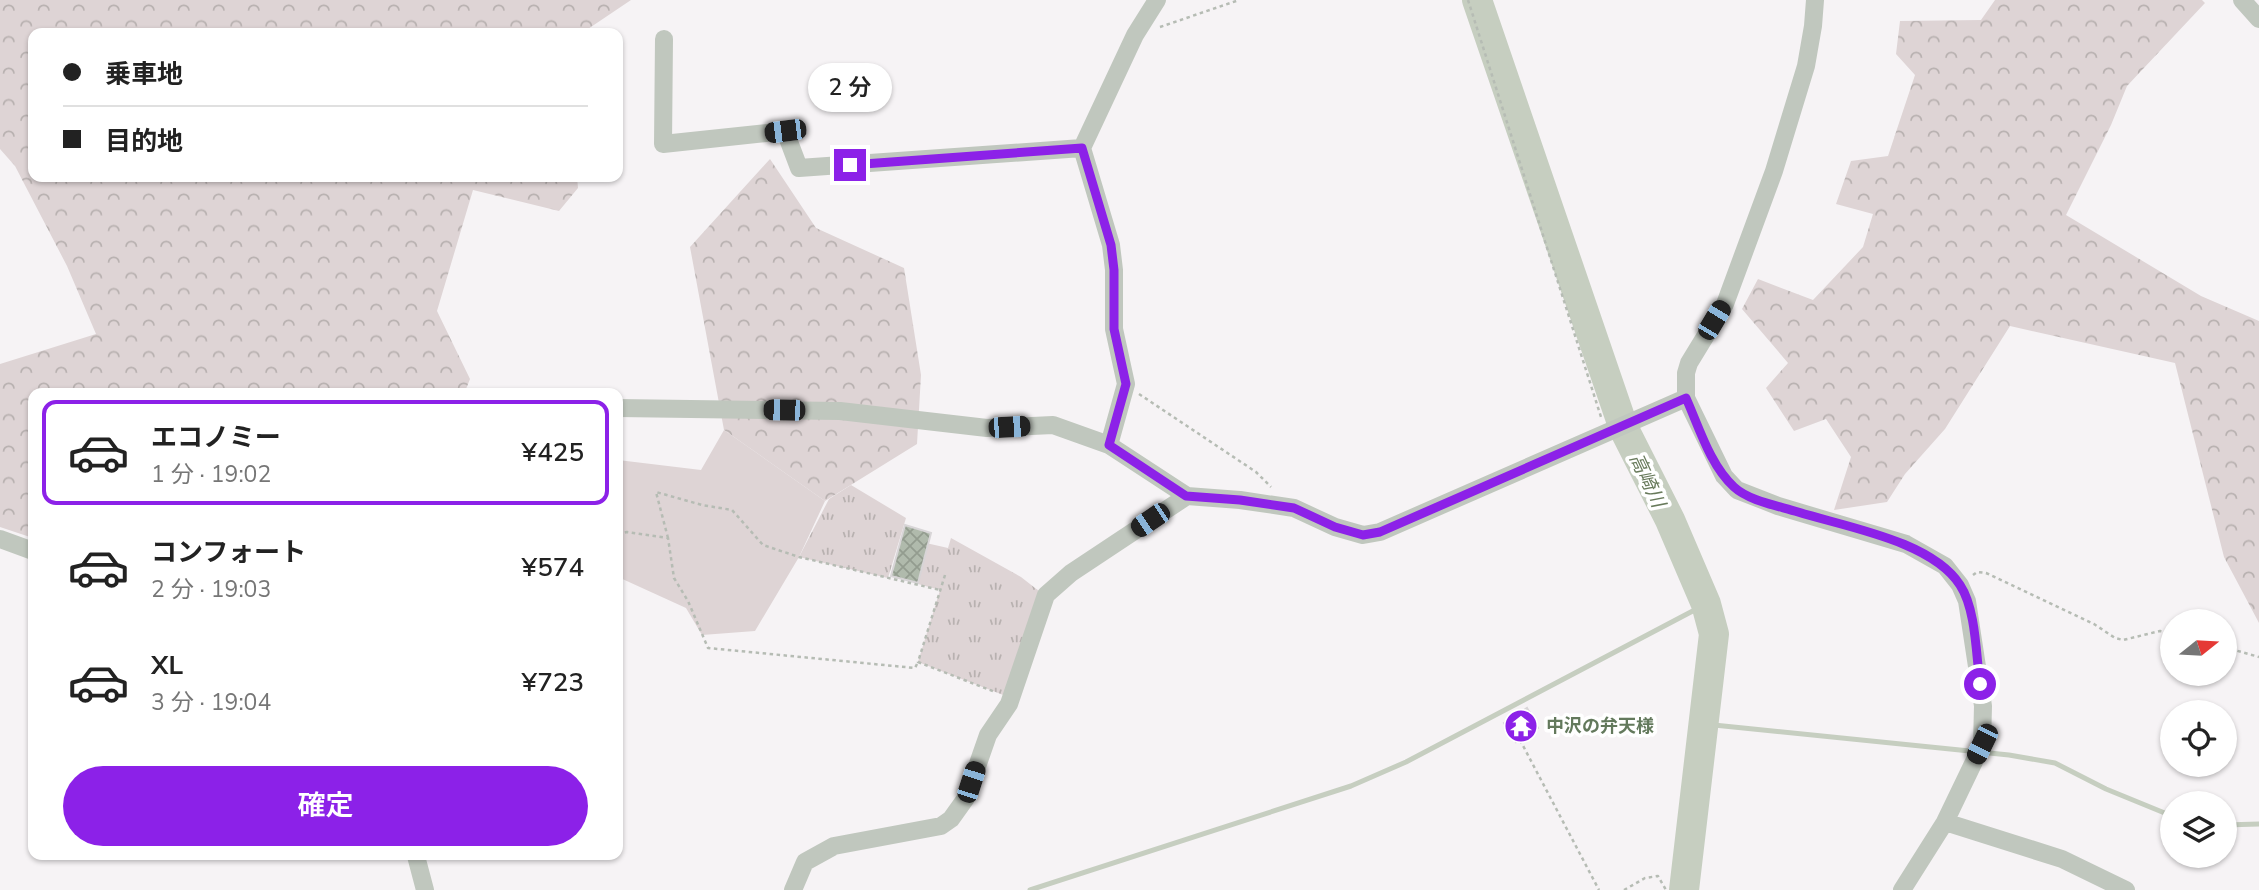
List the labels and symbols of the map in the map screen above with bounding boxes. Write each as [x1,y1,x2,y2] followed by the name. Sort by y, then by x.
[808,64,892,113] callout: 2 分
[763,118,808,144] car
[834,149,866,181] route end
[1695,297,1734,343] car
[763,399,806,421] car
[988,415,1031,439] car
[1623,449,1672,514] water label: 高崎川
[1127,500,1174,540] car
[2160,609,2236,686] north arrow
[1964,668,1996,700] route start
[1502,707,1540,745] temple icon: 中沢の弁天様
[1546,714,1654,738] place label: 中沢の弁天様
[1964,721,2001,767] car
[955,759,988,805] car

